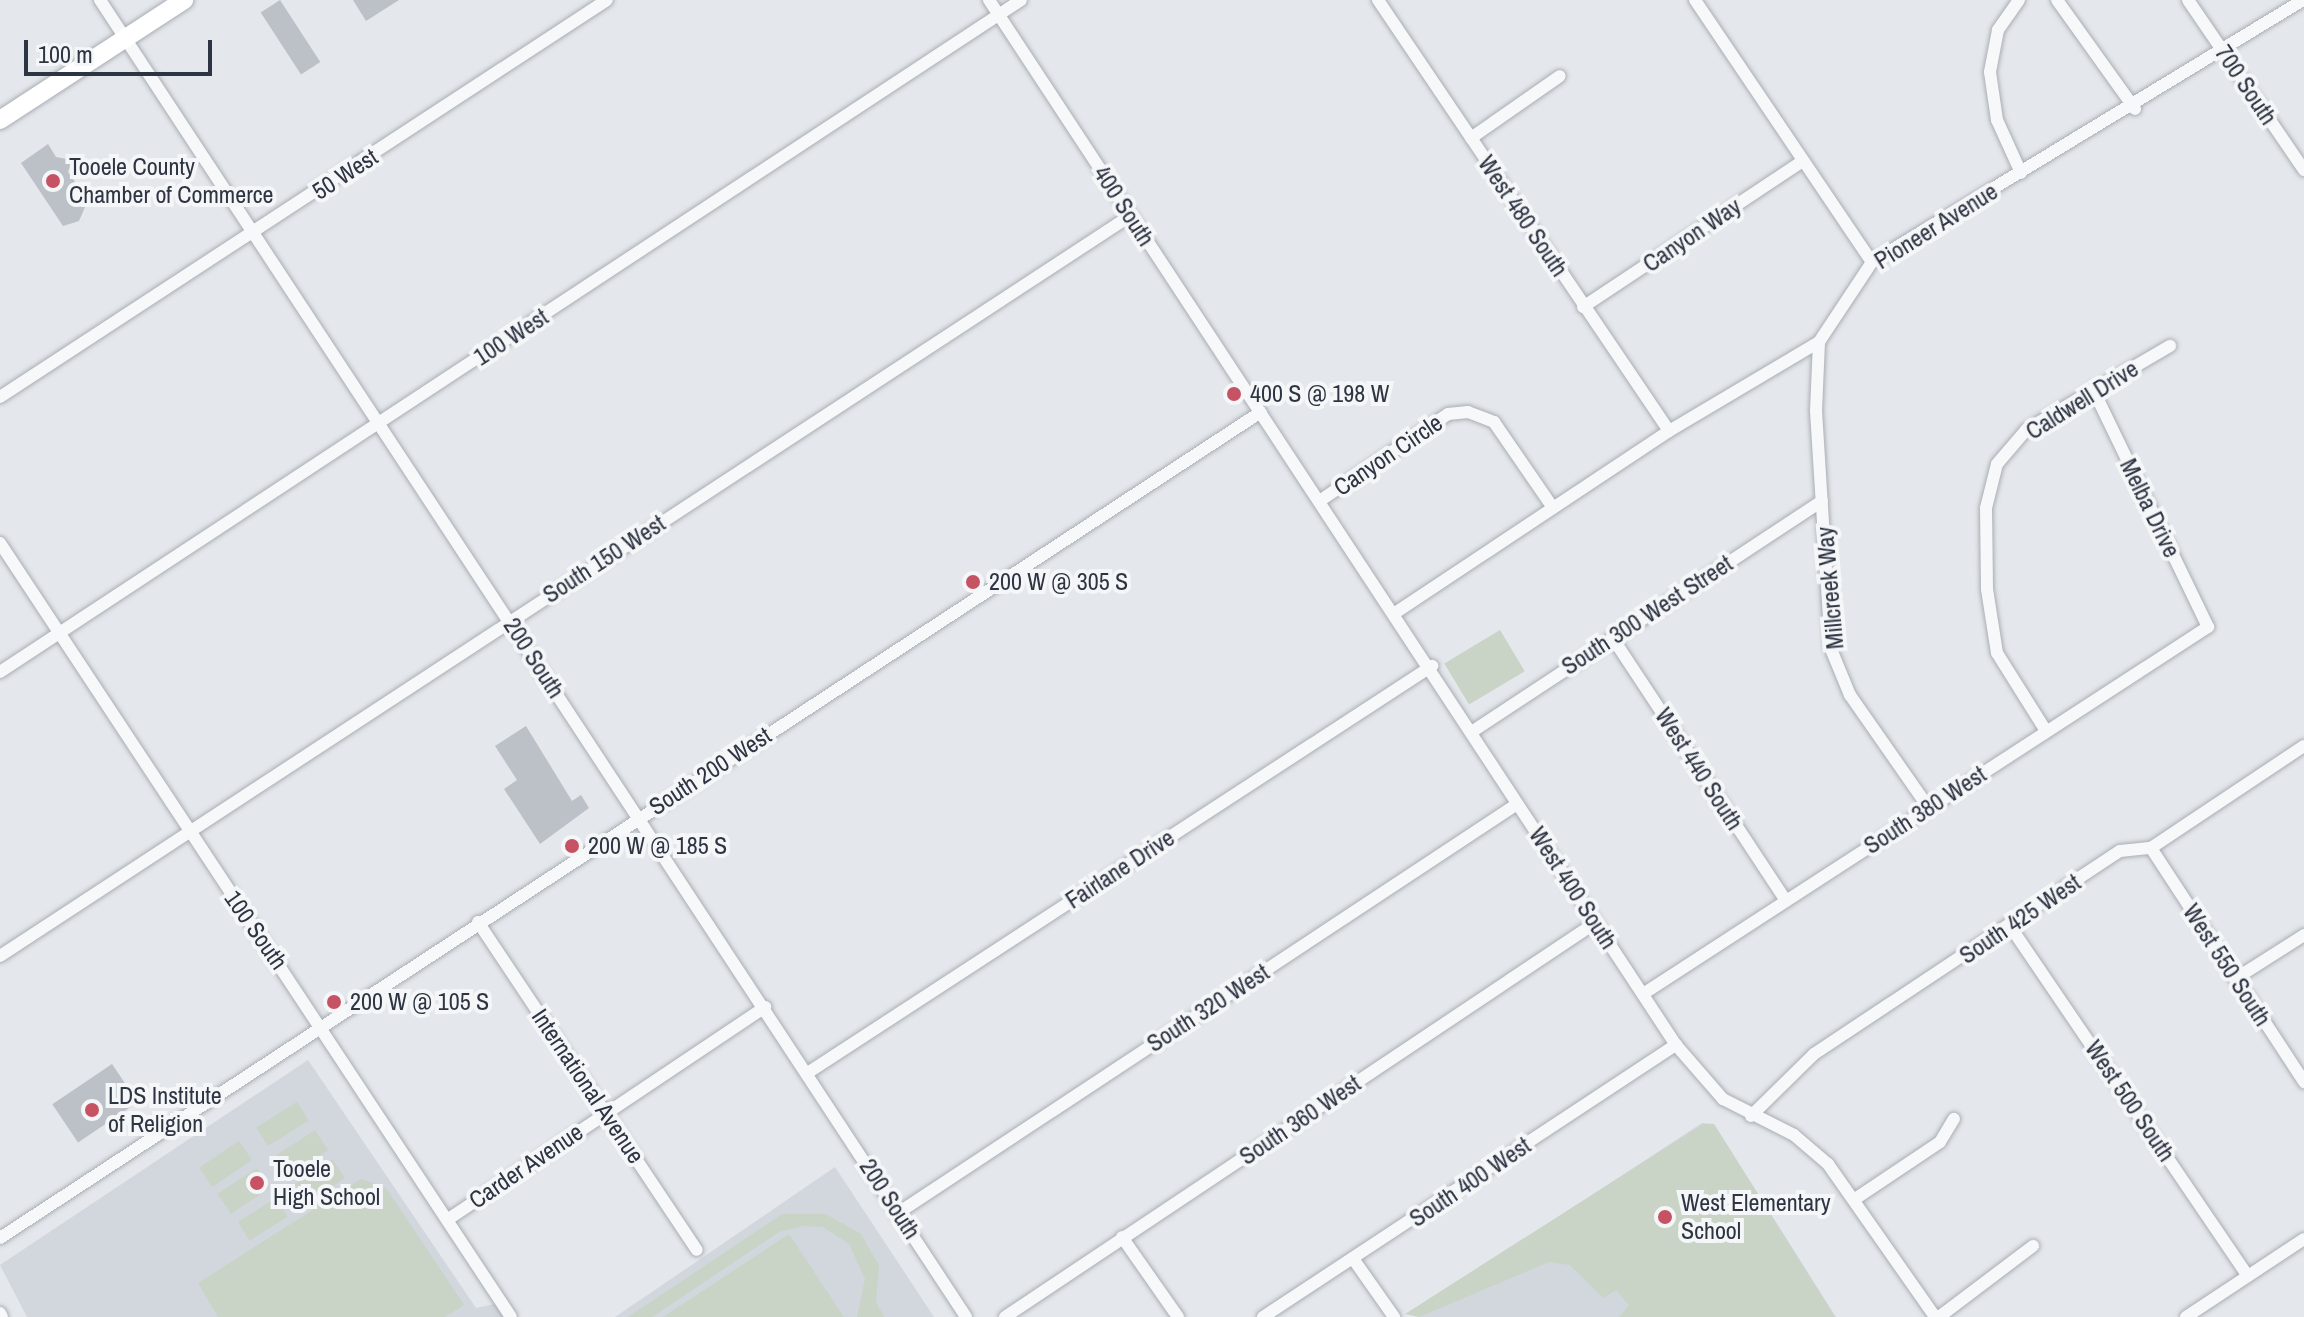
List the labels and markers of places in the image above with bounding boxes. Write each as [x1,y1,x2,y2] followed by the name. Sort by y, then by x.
[69,153,274,209] place label: Tooele County Chamber of Commerce
[44,172,62,190] marker: Tooele County Chamber of Commerce
[1250,380,1389,408] place label: 400 S @ 198 W
[1225,385,1243,403] marker: 400 S @ 198 W
[989,568,1128,596] place label: 200 W @ 305 S
[964,573,982,591] marker: 200 W @ 305 S
[588,832,727,860] place label: 200 W @ 185 S
[563,837,581,855] marker: 200 W @ 185 S
[350,988,489,1016] place label: 200 W @ 105 S
[325,993,343,1011] marker: 200 W @ 105 S
[108,1082,222,1138] place label: LDS Institute of Religion
[83,1101,101,1119] marker: LDS Institute of Religion
[273,1155,380,1211] place label: Tooele High School
[248,1174,266,1192] marker: Tooele High School
[1681,1189,1830,1245] place label: West Elementary School
[1656,1208,1674,1226] marker: West Elementary School

